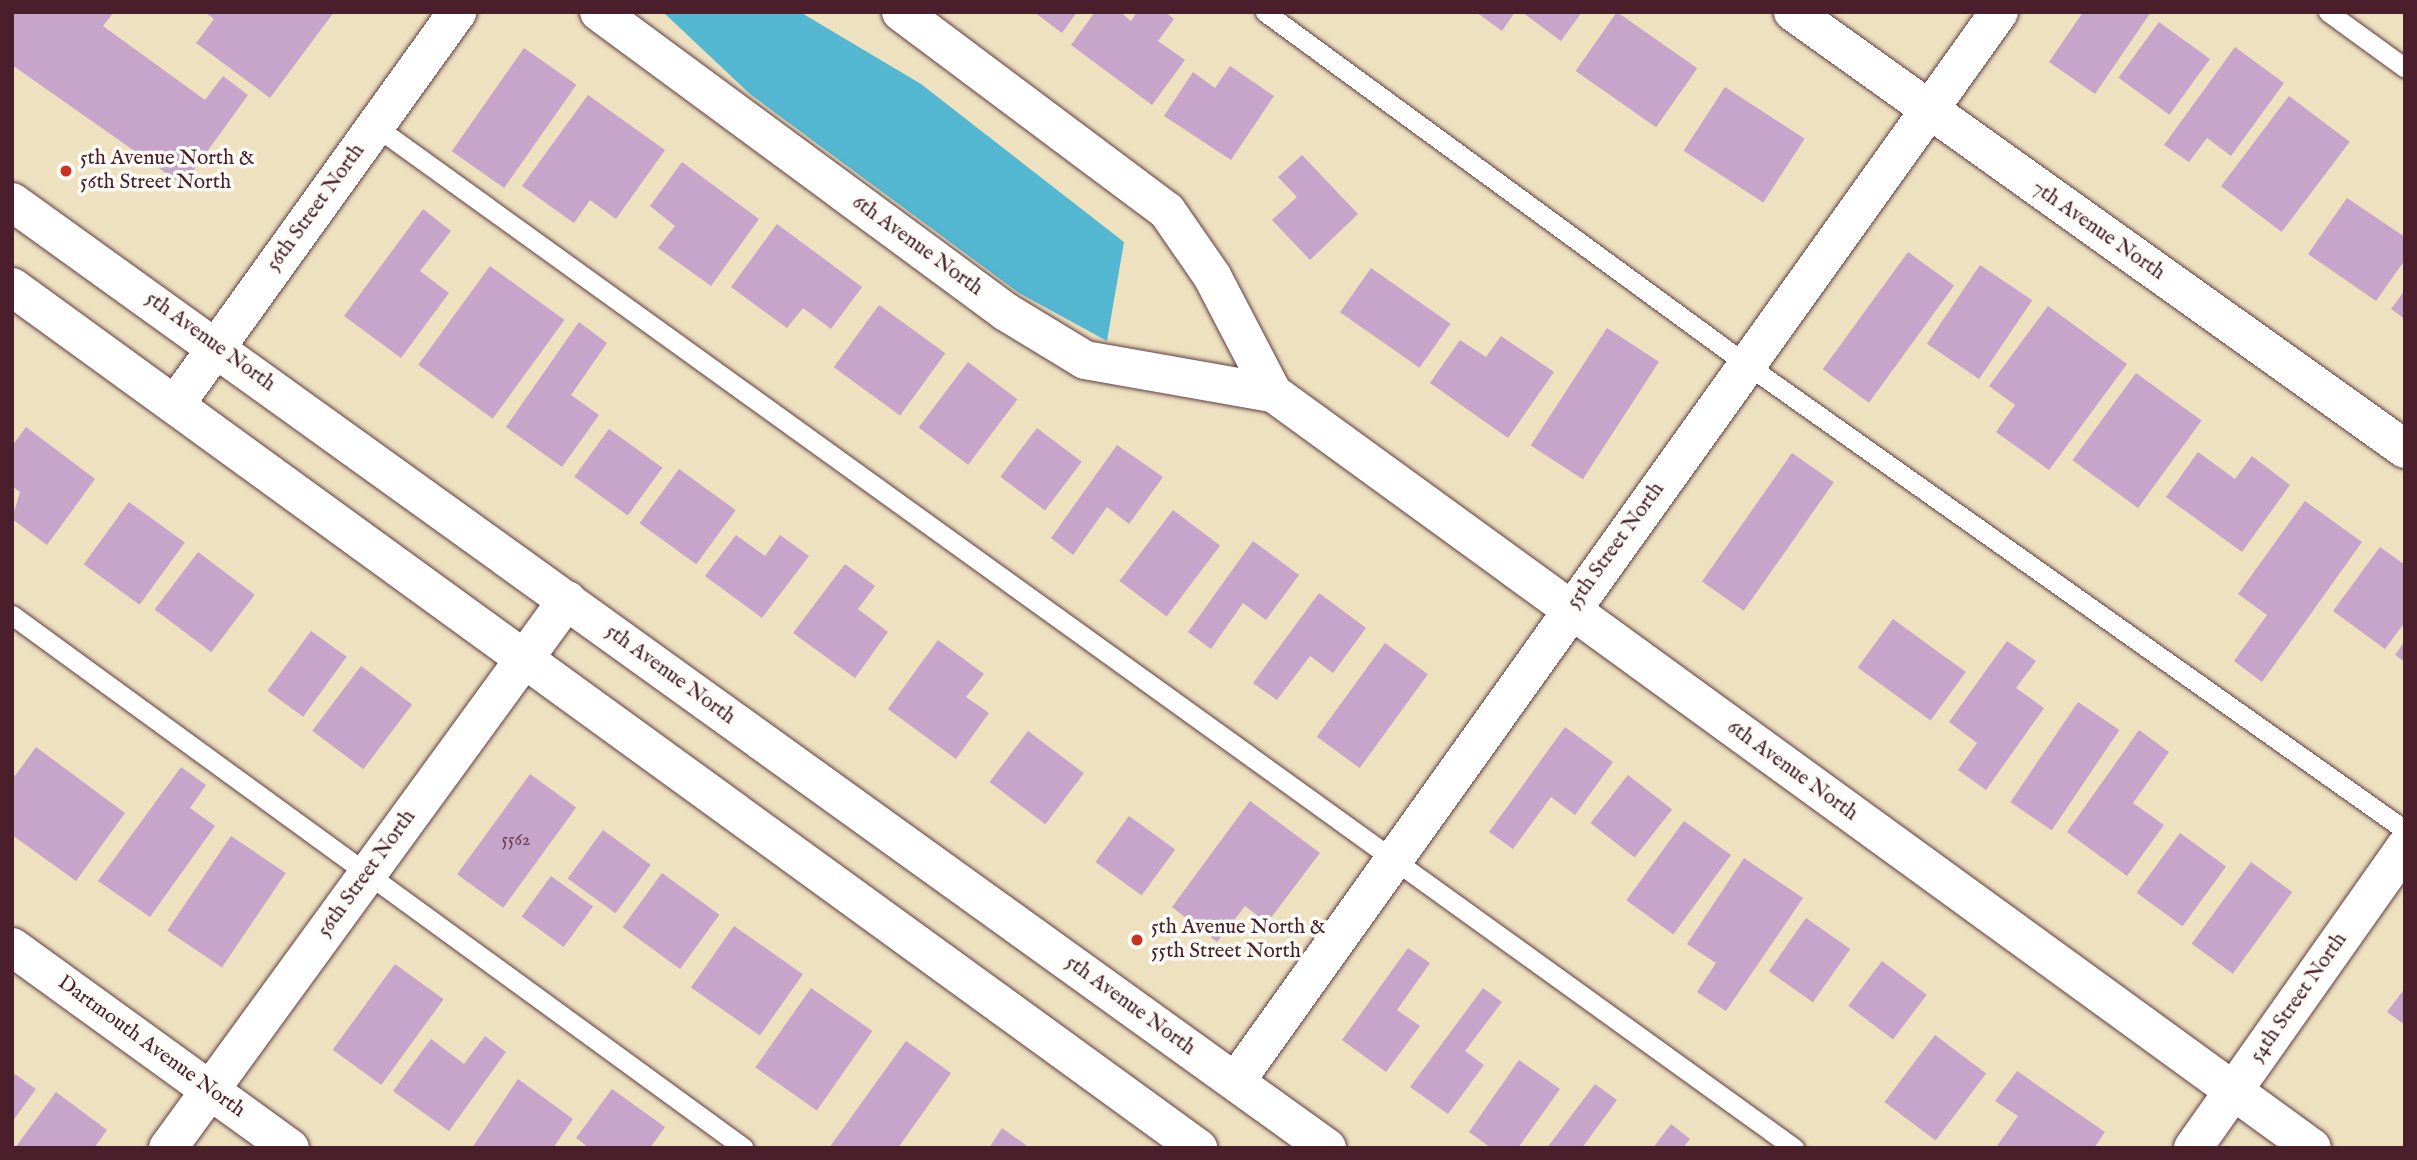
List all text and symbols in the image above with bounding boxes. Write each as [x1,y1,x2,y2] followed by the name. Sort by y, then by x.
[261,139,371,277] street label: 56th Street North
[80,146,255,196] place label: 5th Avenue North & 56th Street North
[58,163,74,179] marker: 5th Avenue North & 56th Street North
[2027,176,2169,286] street label: 7th Avenue North
[847,190,987,302] street label: 6th Avenue North
[140,286,280,398] street label: 5th Avenue North
[1562,478,1670,614] street label: 55th Street North
[600,619,740,731] street label: 5th Avenue North
[1722,715,1862,827] street label: 6th Avenue North
[312,805,422,943] street label: 56th Street North
[501,830,531,852] house number: 5562
[1151,915,1326,965] place label: 5th Avenue North & 55th Street North
[2245,928,2353,1068] street label: 54th Street North
[1129,932,1145,948] marker: 5th Avenue North & 55th Street North
[1060,950,1200,1062] street label: 5th Avenue North
[52,970,250,1124] street label: Dartmouth Avenue North

